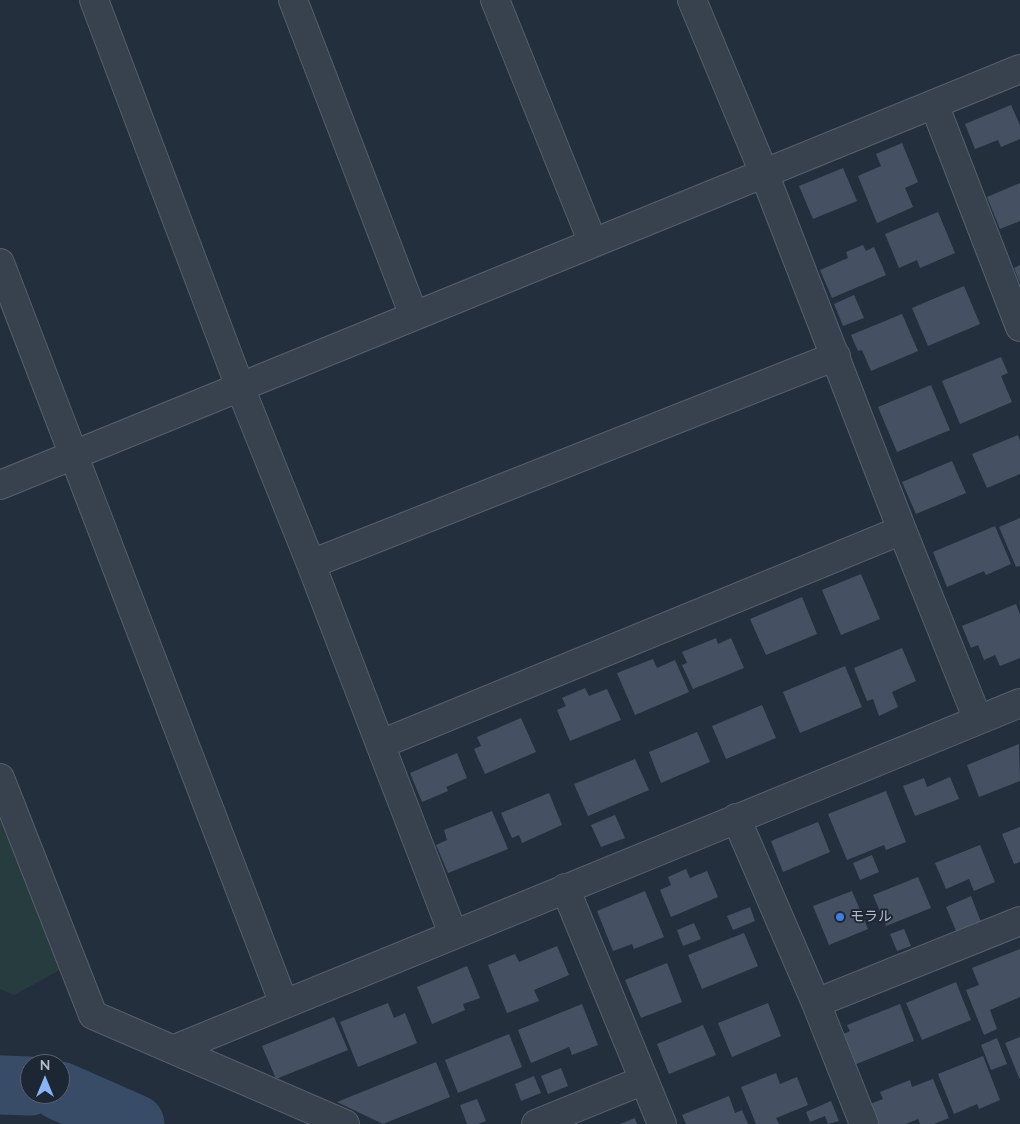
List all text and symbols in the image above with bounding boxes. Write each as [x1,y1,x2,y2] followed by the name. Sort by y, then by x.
[850,909,892,925] place label: モラル
[834,911,846,923] marker: モラル
[20,1054,70,1104] north arrow
[40,1056,50,1074] text: N

